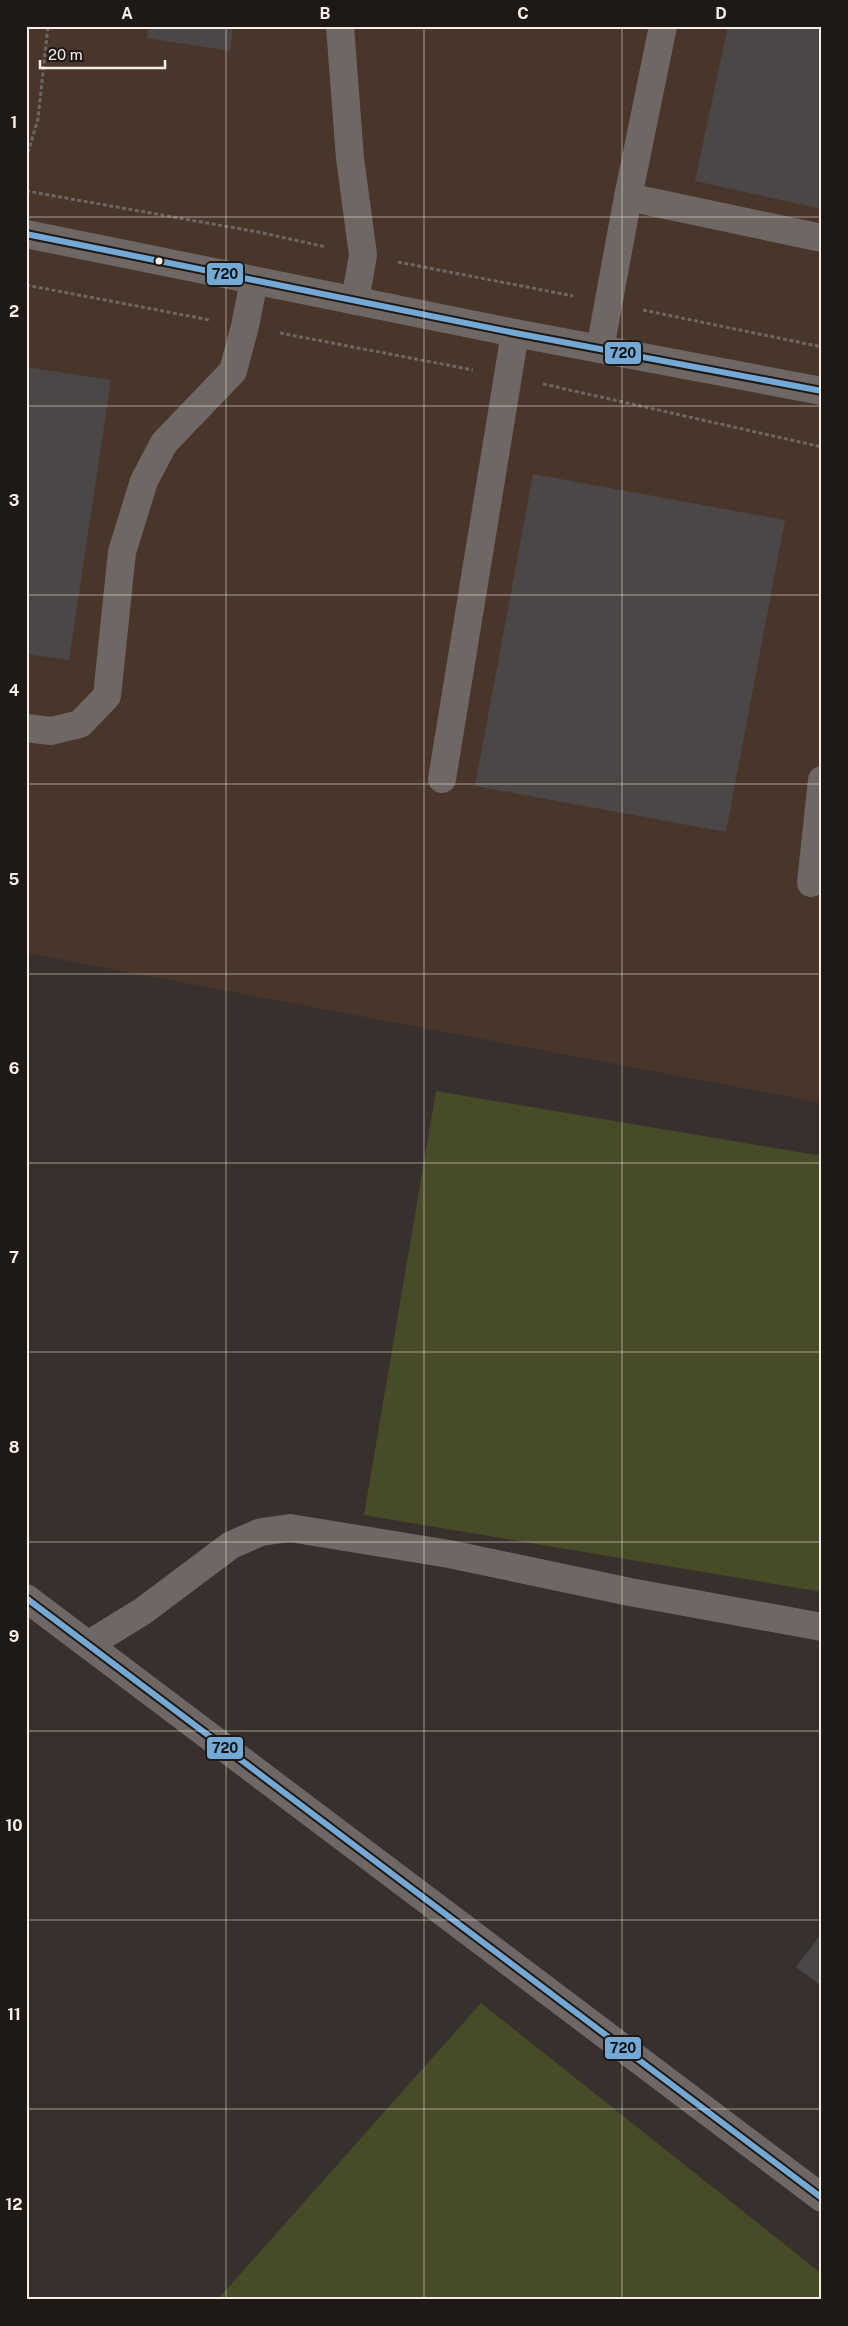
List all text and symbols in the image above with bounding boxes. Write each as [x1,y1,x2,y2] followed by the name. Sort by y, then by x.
[121,4,133,23] text: A
[320,4,331,23] text: B
[517,4,529,23] text: C
[715,4,727,23] text: D
[40,38,165,70] scale bar
[48,46,83,63] text: 20 m
[11,113,17,132] text: 1
[154,256,164,266] unlabelled marker
[206,262,244,286] line badge: 720
[212,266,238,282] text: 720
[9,302,19,321] text: 2
[604,341,642,365] line badge: 720
[610,345,636,361] text: 720
[9,491,19,510] text: 3
[9,681,20,700] text: 4
[9,870,20,889] text: 5
[9,1059,19,1078] text: 6
[9,1248,19,1267] text: 7
[9,1438,20,1457] text: 8
[9,1627,19,1646] text: 9
[206,1736,244,1760] line badge: 720
[212,1740,238,1756] text: 720
[5,1816,23,1835] text: 10
[7,2005,21,2024] text: 11
[604,2036,642,2060] line badge: 720
[610,2040,636,2056] text: 720
[5,2195,23,2214] text: 12

